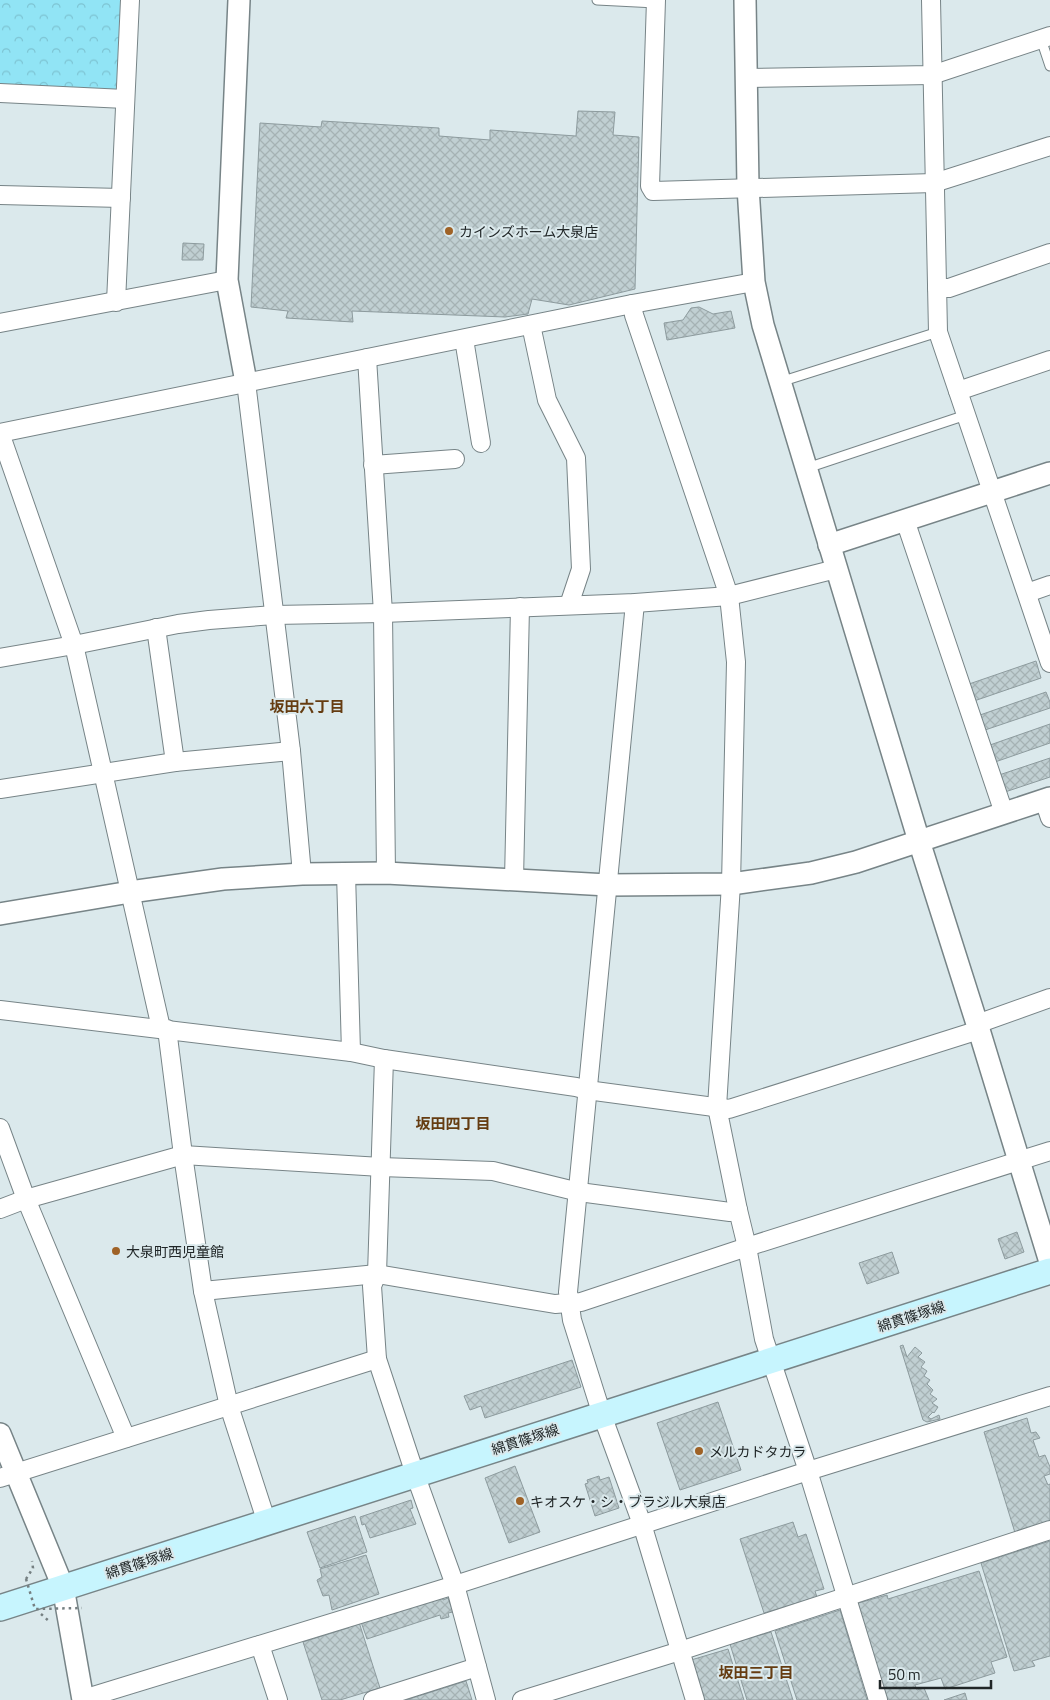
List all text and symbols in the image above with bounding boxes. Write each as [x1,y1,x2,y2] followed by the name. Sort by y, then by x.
[459,221,598,242] place label: カインズホーム大泉店
[443,225,455,237] marker: カインズホーム大泉店
[269,695,345,718] district label: 坂田六丁目
[415,1112,491,1135] district label: 坂田四丁目
[126,1241,224,1262] place label: 大泉町西児童館
[110,1245,122,1257] marker: 大泉町西児童館
[874,1295,948,1337] street label: 綿貫篠塚線
[488,1418,562,1460] street label: 綿貫篠塚線
[709,1441,807,1462] place label: メルカドタカラ
[693,1445,705,1457] marker: メルカドタカラ
[530,1491,726,1512] place label: キオスケ・シ・ブラジル大泉店
[514,1495,526,1507] marker: キオスケ・シ・ブラジル大泉店
[102,1542,176,1584] street label: 綿貫篠塚線
[880,1658,991,1690] scale bar
[718,1661,794,1684] district label: 坂田三丁目
[888,1663,921,1686] text: 50 m

